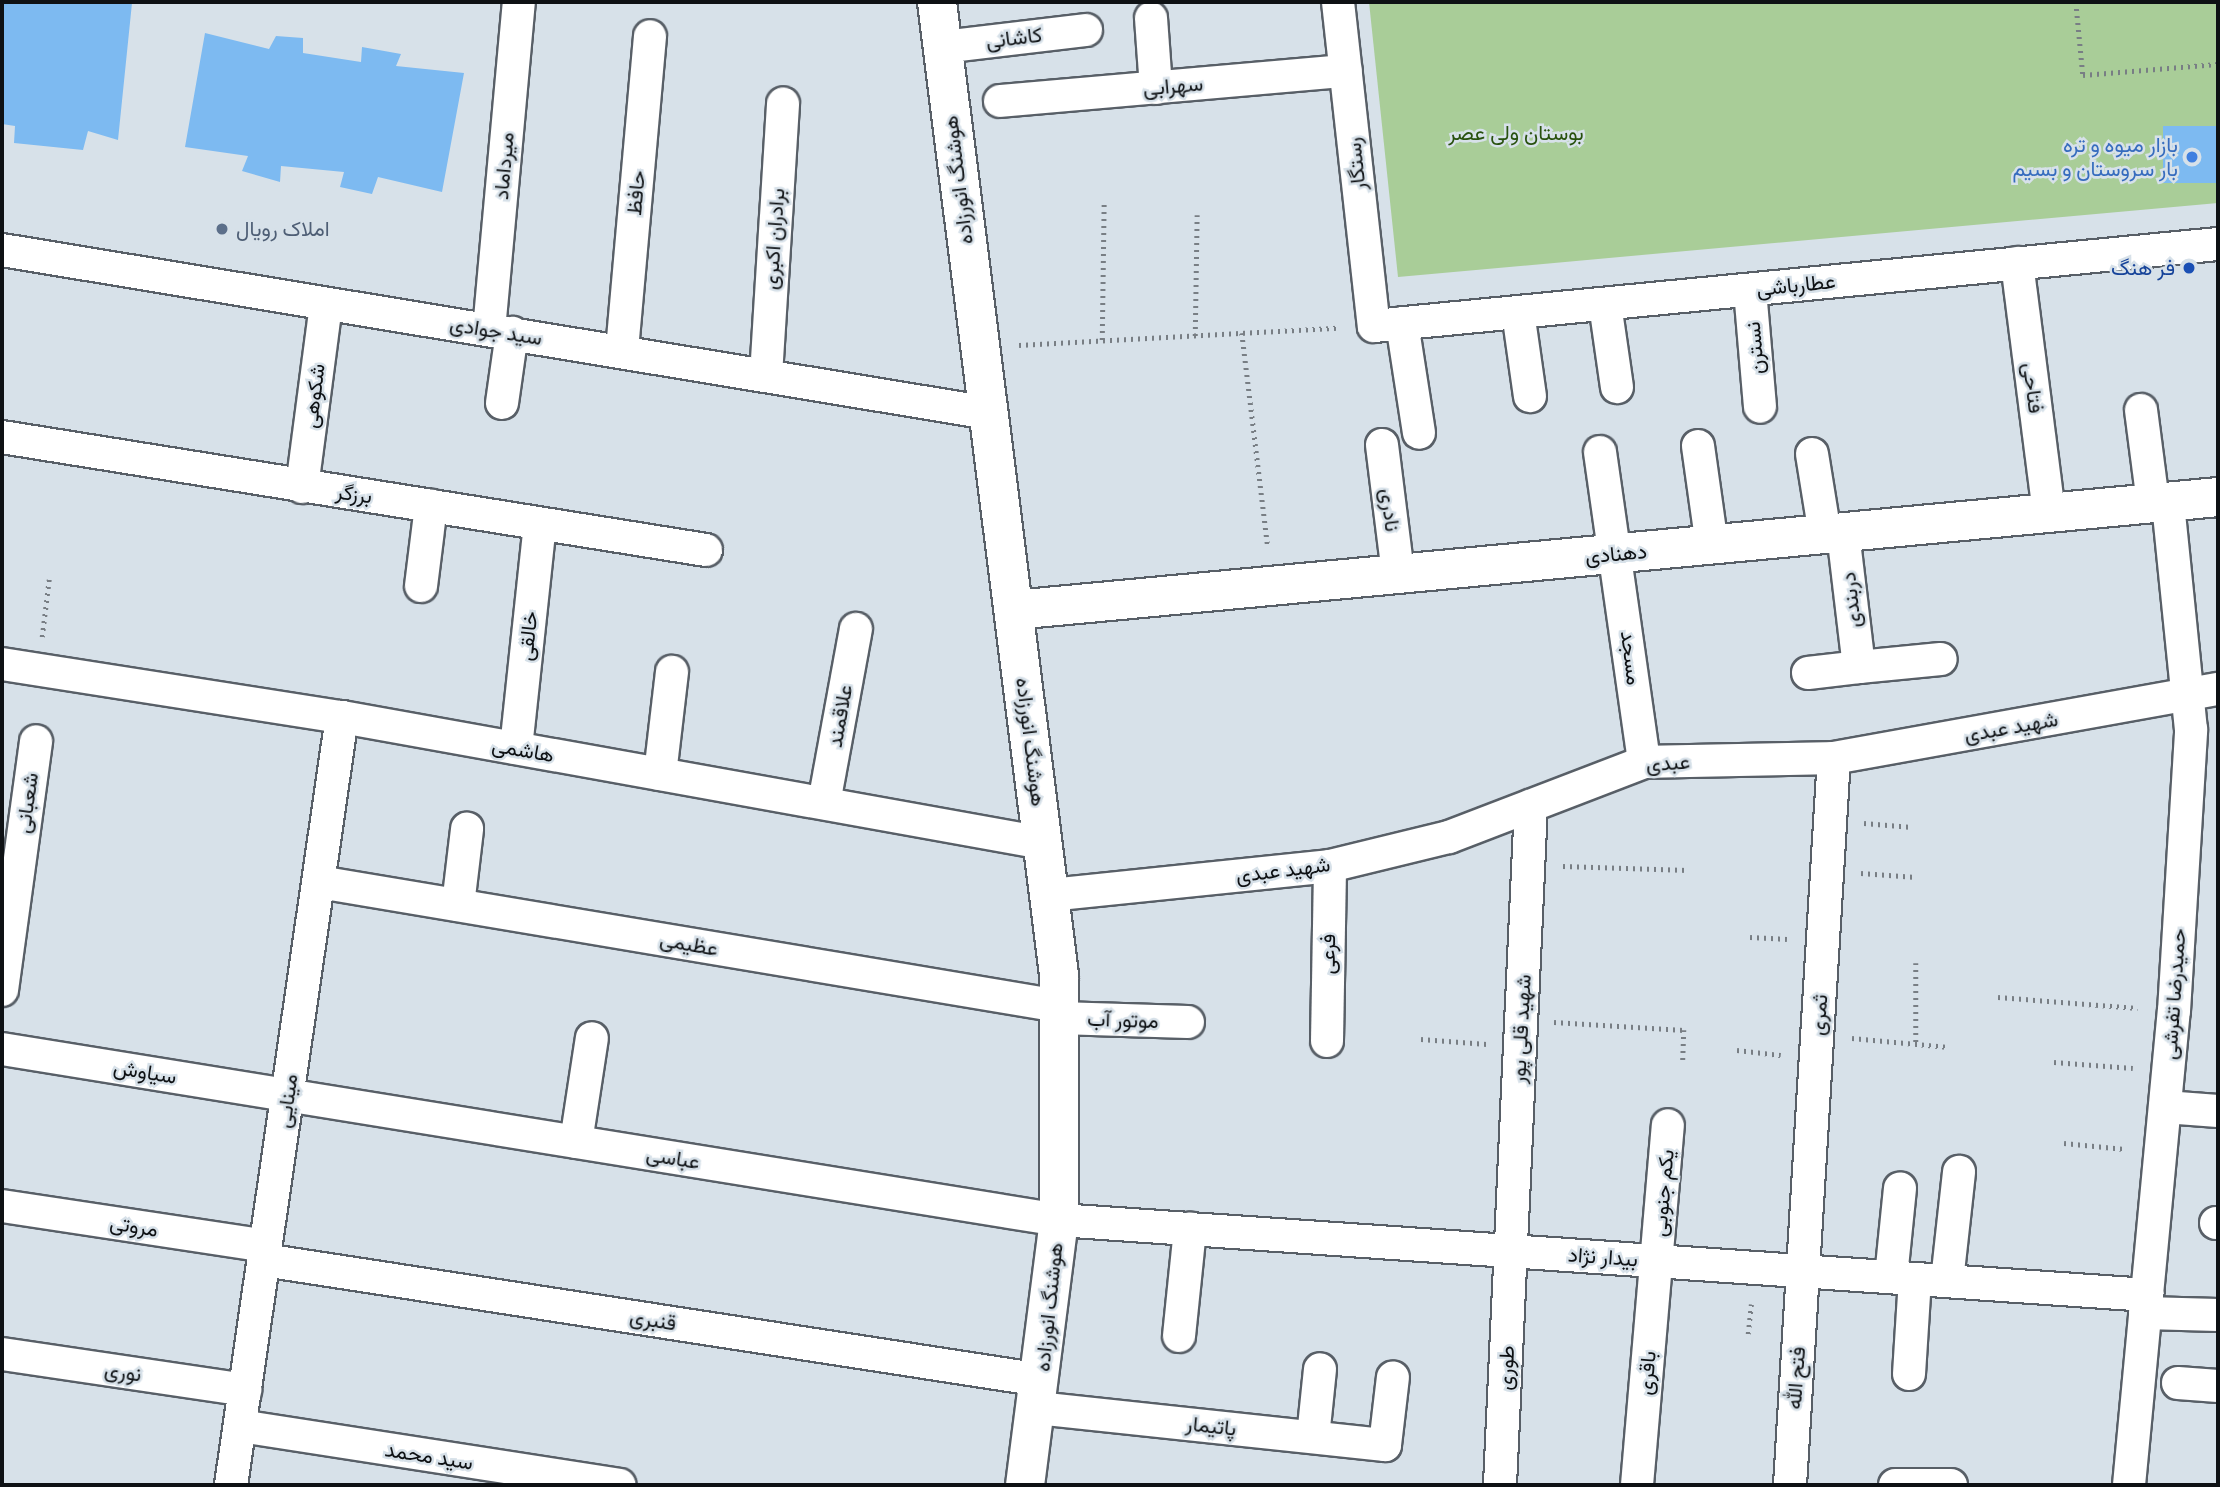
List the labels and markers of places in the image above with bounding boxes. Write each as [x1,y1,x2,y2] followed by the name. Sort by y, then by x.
[2012,132,2178,182] place label: بازار میوه و تره بار سروستان و بسیم
[2184,149,2200,165] marker: بازار میوه و تره بار سروستان و بسیم
[236,216,330,242] place label: املاک رویال
[214,221,230,237] marker: املاک رویال
[2111,255,2175,281] place label: فر هنگ
[2181,260,2197,276] marker: فر هنگ

